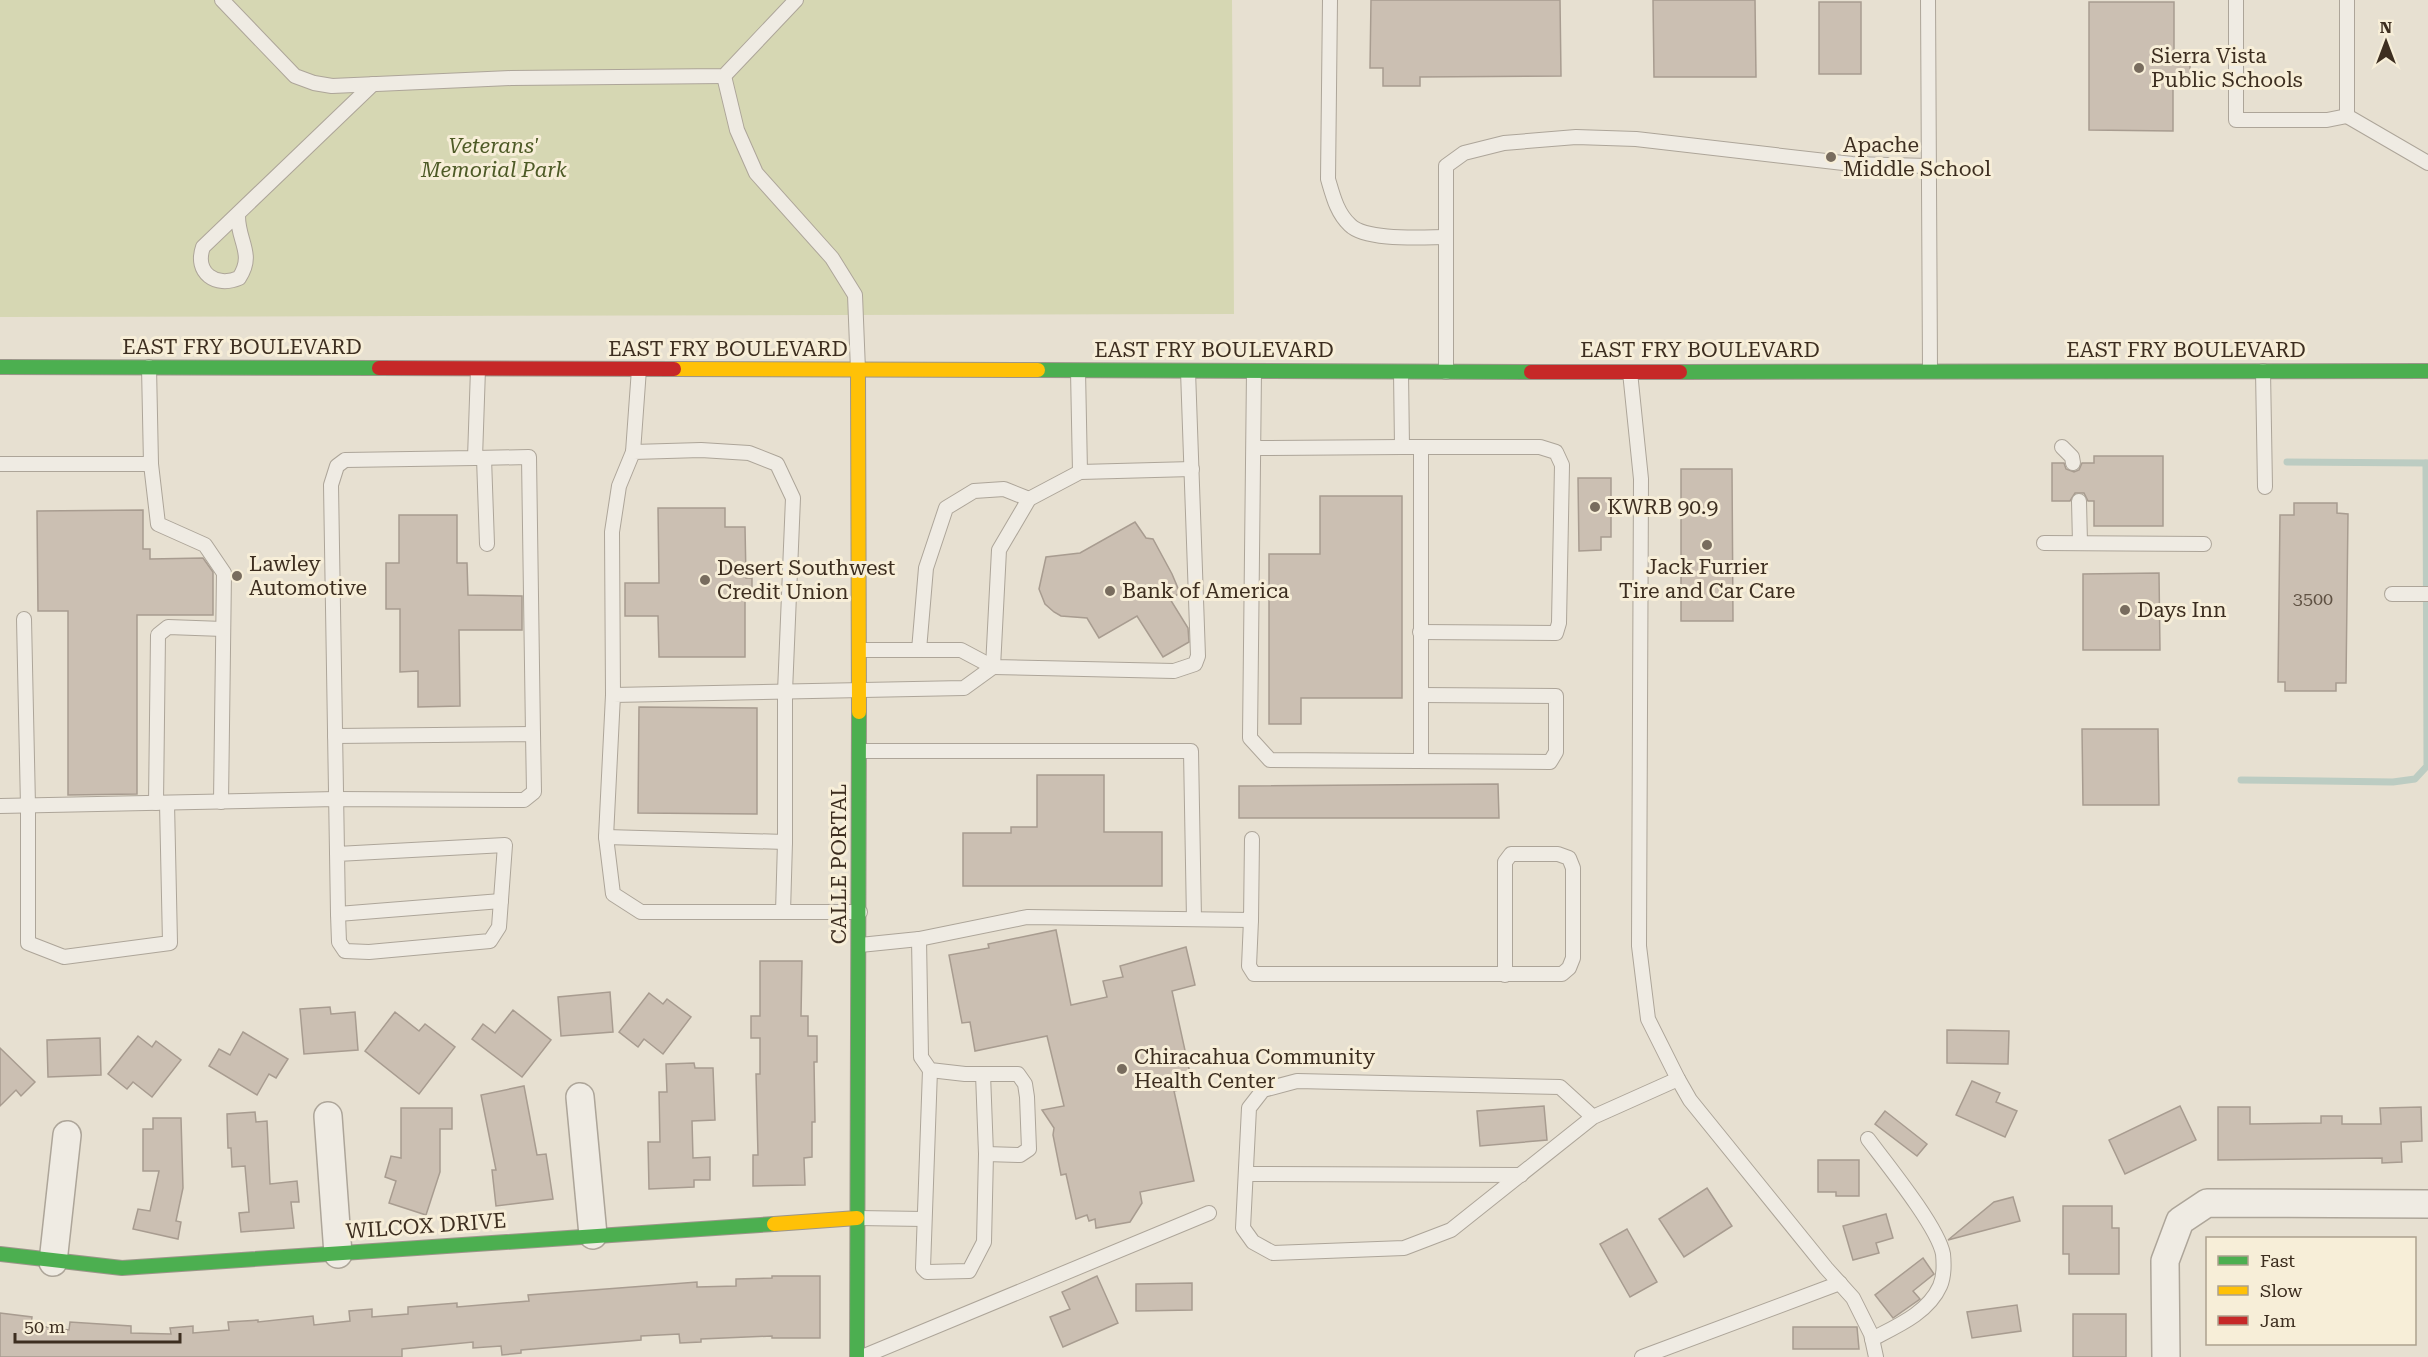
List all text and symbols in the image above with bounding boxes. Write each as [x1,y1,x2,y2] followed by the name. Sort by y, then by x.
[2356,12,2416,72] north arrow
[2380,18,2392,37] text: N
[2151,44,2303,92] place label: Sierra Vista Public Schools
[2132,61,2146,75] marker: Sierra Vista Public Schools
[1843,133,1991,181] place label: Apache Middle School
[420,134,568,182] park label: Veterans' Memorial Park
[1824,150,1838,164] marker: Apache Middle School
[122,335,362,359] street label: EAST FRY BOULEVARD
[608,337,848,361] street label: EAST FRY BOULEVARD
[1094,338,1334,362] street label: EAST FRY BOULEVARD
[1580,338,1820,362] street label: EAST FRY BOULEVARD
[2066,338,2306,362] street label: EAST FRY BOULEVARD
[1607,495,1718,519] place label: KWRB 90.9
[1588,500,1602,514] marker: KWRB 90.9
[1700,538,1714,552] marker: Jack Furrier Tire and Car Care
[249,552,367,600] place label: Lawley Automotive
[1619,555,1795,603] place label: Jack Furrier Tire and Car Care
[717,556,895,604] place label: Desert Southwest Credit Union
[230,569,244,583] marker: Lawley Automotive
[698,573,712,587] marker: Desert Southwest Credit Union
[1122,579,1290,603] place label: Bank of America
[1103,584,1117,598] marker: Bank of America
[2293,588,2333,609] house number: 3500
[2137,598,2227,622] place label: Days Inn
[2118,603,2132,617] marker: Days Inn
[827,784,851,944] street label: CALLE PORTAL
[1134,1045,1376,1093] place label: Chiracahua Community Health Center
[1115,1062,1129,1076] marker: Chiracahua Community Health Center
[345,1208,507,1244] street label: WILCOX DRIVE
[2206,1237,2416,1345] legend
[2260,1250,2295,1271] text: Fast
[2260,1280,2302,1301] text: Slow
[15,1306,180,1344] scale bar
[2260,1310,2296,1331] text: Jam
[24,1316,65,1337] text: 50 m

